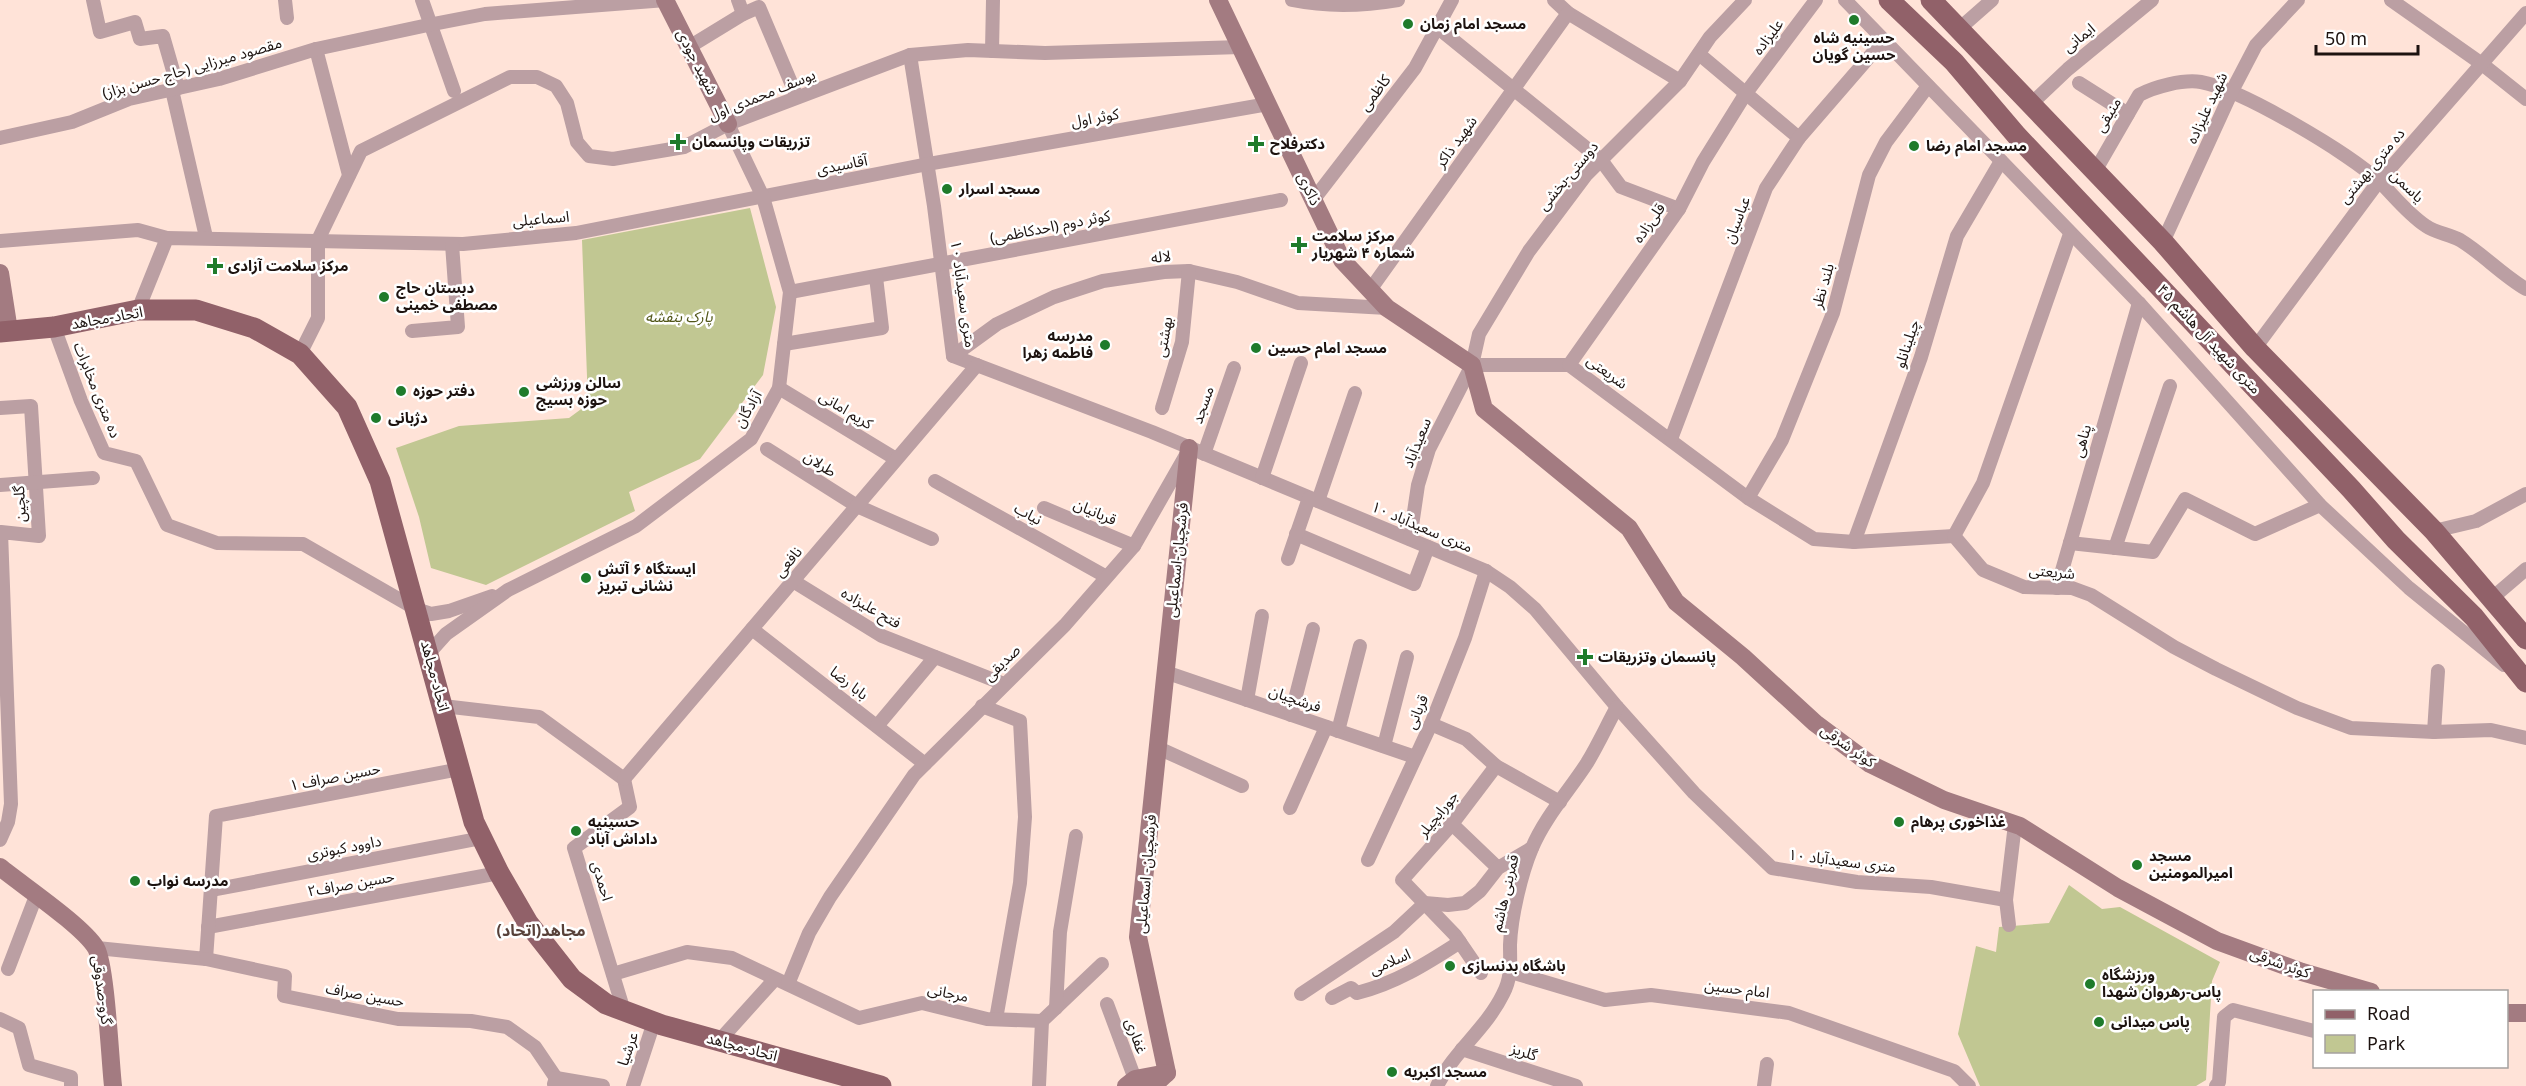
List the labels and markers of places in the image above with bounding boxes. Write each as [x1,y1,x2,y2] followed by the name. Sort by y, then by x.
[1420,8,1526,40] place label: مسجد امام زمان
[1847,13,1861,27] marker: حسینیه شاه حسین گویان
[1401,17,1415,31] marker: مسجد امام زمان
[1813,22,1896,71] place label: حسینیه شاه حسین گویان
[692,126,811,158] place label: تزریقات وپانسمان
[1270,128,1325,160] place label: دکترفلاح
[1926,130,2027,162] place label: مسجد امام رضا
[669,133,687,151] marker: تزریقات وپانسمان
[1247,135,1265,153] marker: دکترفلاح
[1907,139,1921,153] marker: مسجد امام رضا
[958,173,1040,205] place label: مسجد اسرار
[940,182,954,196] marker: مسجد اسرار
[1311,220,1415,269] place label: مرکز سلامت شماره ۴ شهریار
[1290,236,1308,254] marker: مرکز سلامت شماره ۴ شهریار
[228,250,349,282] place label: مرکز سلامت آزادی
[206,257,224,275] marker: مرکز سلامت آزادی
[396,272,498,321] place label: دبستان حاج مصطفی خمینی
[377,290,391,304] marker: دبستان حاج مصطفی خمینی
[1022,320,1093,369] place label: مدرسه فاطمه زهرا
[1268,332,1387,364] place label: مسجد امام حسین
[1098,338,1112,352] marker: مدرسه فاطمه زهرا
[1249,341,1263,355] marker: مسجد امام حسین
[536,367,621,416] place label: سالن ورزشی حوزه بسیج
[413,375,475,407] place label: دفتر حوزه
[394,384,408,398] marker: دفتر حوزه
[517,385,531,399] marker: سالن ورزشی حوزه بسیج
[388,402,428,434] place label: دژبانی
[369,411,383,425] marker: دژبانی
[597,553,696,602] place label: ایستگاه ۶ آتش نشانی تبریز
[579,571,593,585] marker: ایستگاه ۶ آتش نشانی تبریز
[1598,641,1716,673] place label: پانسمان وتزریقات
[1576,648,1594,666] marker: پانسمان وتزریقات
[588,806,658,855] place label: حسینیه داداش آباد
[1911,806,2006,838] place label: غذاخوری پرهام
[1892,815,1906,829] marker: غذاخوری پرهام
[569,824,583,838] marker: حسینیه داداش آباد
[2149,840,2233,889] place label: مسجد امیرالمومنین
[2130,858,2144,872] marker: مسجد امیرالمومنین
[147,865,229,897] place label: مدرسه نواب
[128,874,142,888] marker: مدرسه نواب
[1462,950,1566,982] place label: باشگاه بدنسازی
[1443,959,1457,973] marker: باشگاه بدنسازی
[2102,959,2222,1008] place label: ورزشگاه پاس-رهروان شهدا
[2083,977,2097,991] marker: ورزشگاه پاس-رهروان شهدا
[2111,1006,2190,1038] place label: پاس میدانی
[2092,1015,2106,1029] marker: پاس میدانی
[1404,1056,1487,1086] place label: مسجد اکبریه
[1385,1065,1399,1079] marker: مسجد اکبریه

